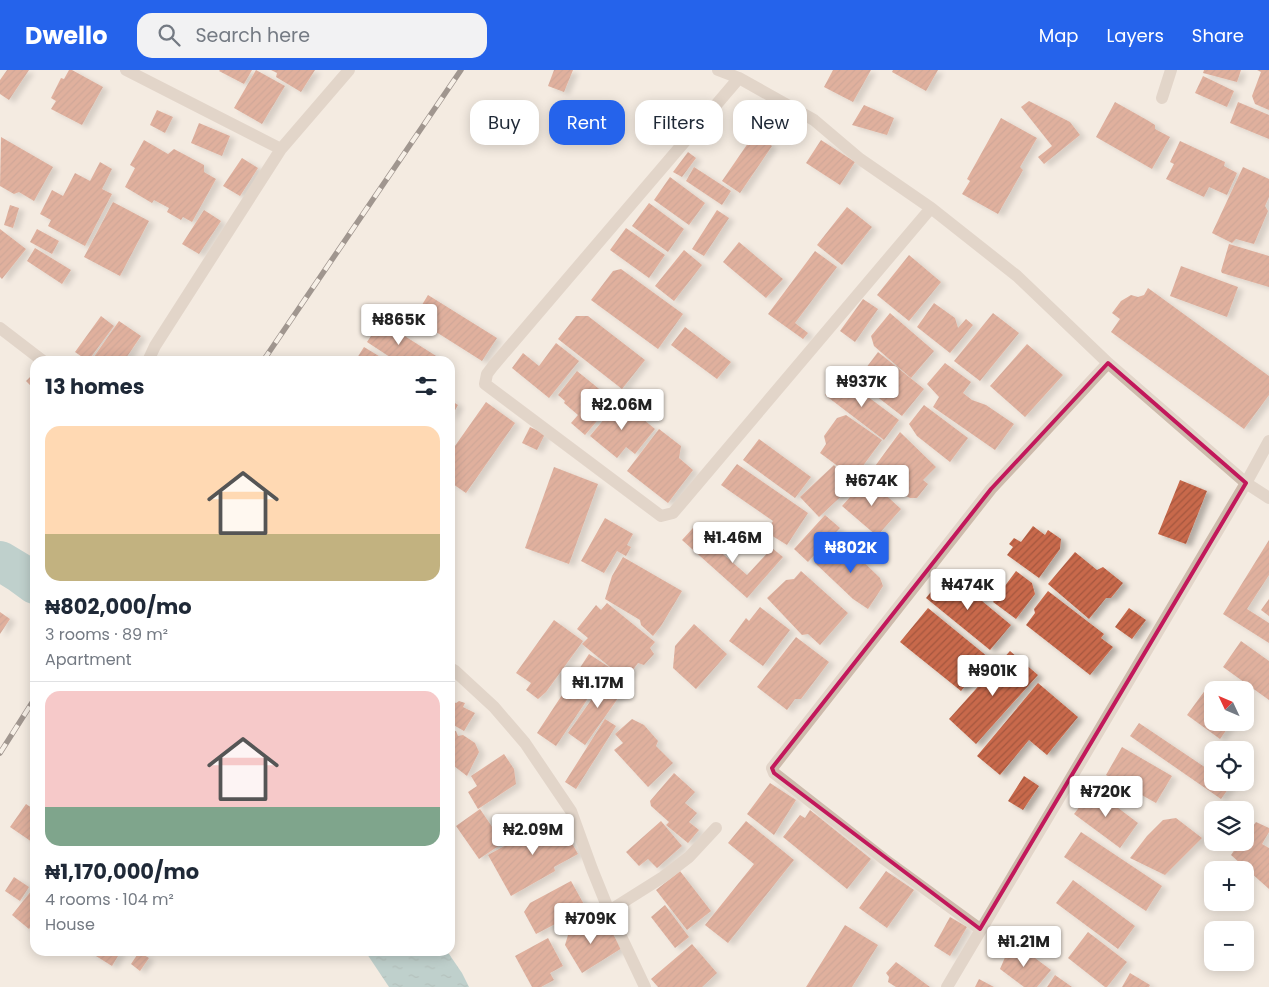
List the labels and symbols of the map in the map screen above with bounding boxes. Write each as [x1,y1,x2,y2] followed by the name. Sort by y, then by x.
[364,304,434,346] pin: ₦865K
[827,366,897,408] pin: ₦937K
[581,388,663,431] pin: ₦2.06M
[837,464,907,507] pin: ₦674K
[692,522,774,564] pin: ₦1.46M
[816,532,886,574] pin: ₦802K
[933,568,1003,611] pin: ₦474K
[958,654,1028,697] pin: ₦901K
[557,666,639,709] pin: ₦1.17M
[1204,681,1254,731] north arrow
[1071,776,1141,818] pin: ₦720K
[492,814,574,856] pin: ₦2.09M
[556,902,626,945] pin: ₦709K
[983,926,1065,968] pin: ₦1.21M

